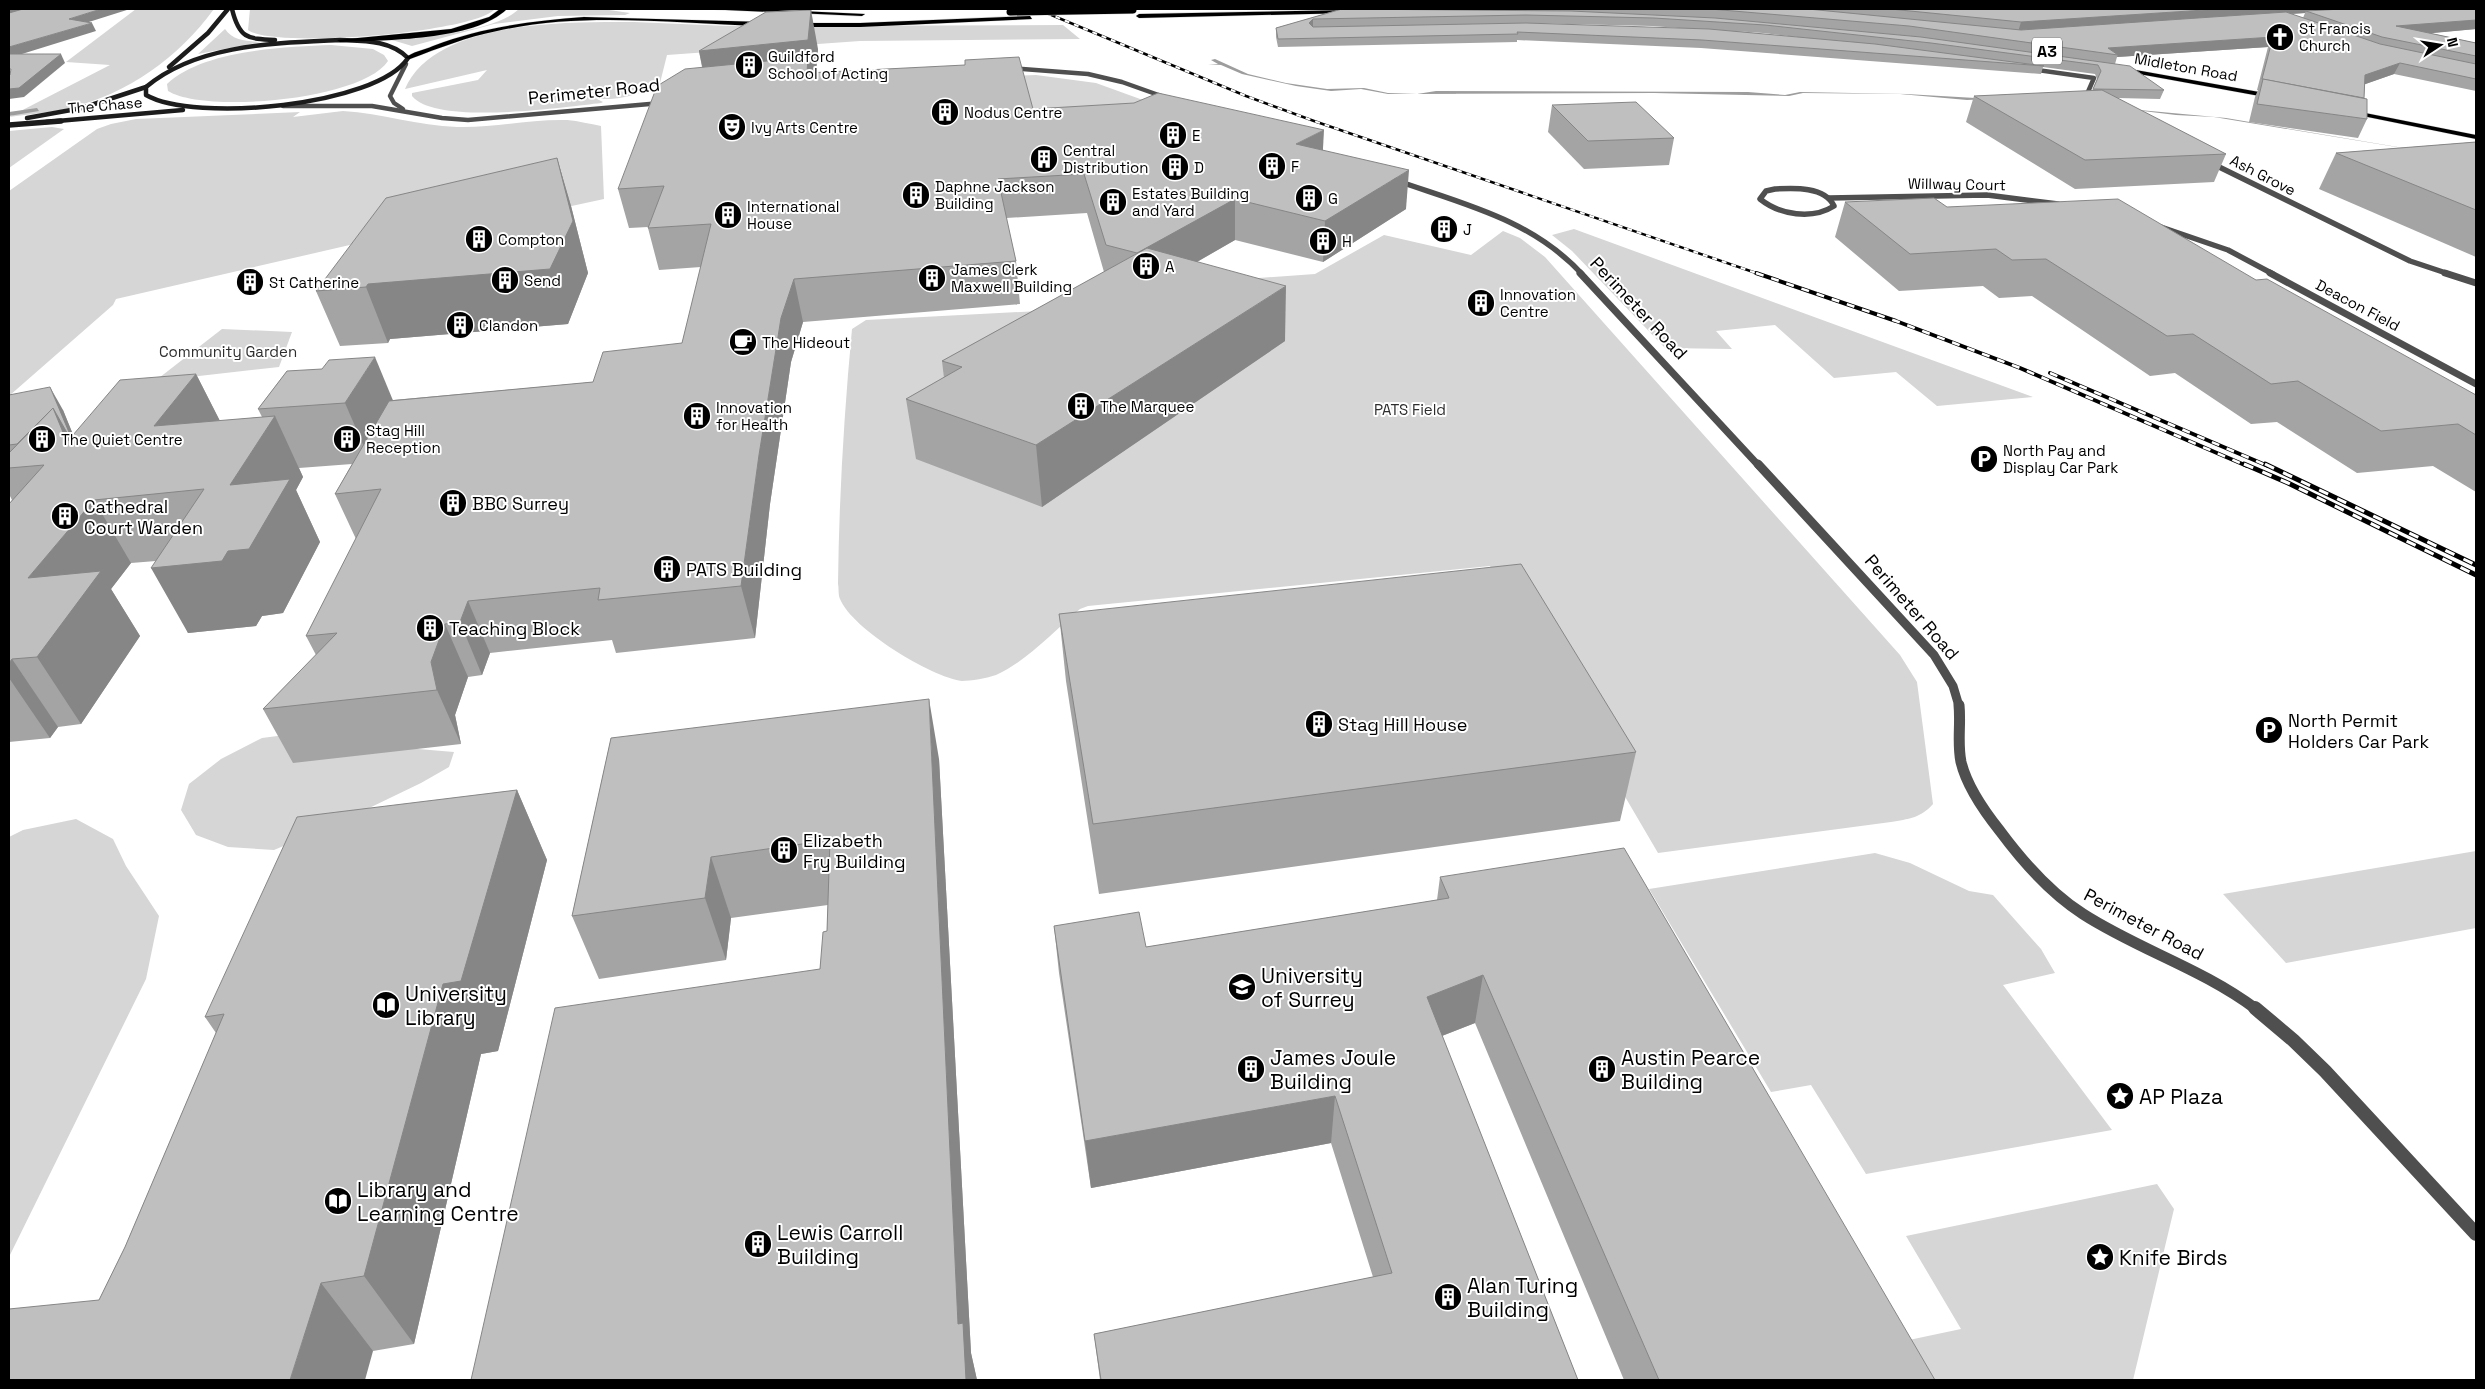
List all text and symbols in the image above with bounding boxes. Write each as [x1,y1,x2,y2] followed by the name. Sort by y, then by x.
[2299,19,2371,55] place label: St Francis Church
[2415,20,2465,70] north arrow
[2265,22,2295,52] church icon: St Francis Church
[2443,36,2462,49] text: N
[2032,37,2062,64] road number: A3
[768,47,888,83] place label: Guildford School of Acting
[2133,49,2239,85] street label: Midleton Road
[734,50,764,80] building icon: Guildford School of Acting
[527,73,661,109] street label: Perimeter Road
[67,92,143,118] street label: The Chase
[930,97,960,127] building icon: Nodus Centre
[964,103,1063,122] place label: Nodus Centre
[717,112,747,142] theatre icon: Ivy Arts Centre
[751,118,858,137] place label: Ivy Arts Centre
[1158,120,1188,150] building icon: E
[1192,126,1200,145] place label: E
[1063,141,1148,177] place label: Central Distribution
[1029,144,1059,174] building icon: Central Distribution
[2227,150,2299,200] street label: Ash Grove
[1257,151,1287,181] building icon: F
[1160,152,1190,182] building icon: D
[1291,157,1299,176] place label: F
[1194,158,1204,177] place label: D
[1908,174,2006,194] street label: Willway Court
[935,177,1055,213] place label: Daphne Jackson Building
[901,180,931,210] building icon: Daphne Jackson Building
[1294,183,1324,213] building icon: G
[1132,184,1249,220] place label: Estates Building and Yard
[1098,187,1128,217] building icon: Estates Building and Yard
[1328,189,1338,208] place label: G
[747,197,840,233] place label: International House
[713,200,743,230] building icon: International House
[1429,214,1459,244] building icon: J
[1463,220,1472,239] place label: J
[464,224,494,254] building icon: Compton
[1308,226,1338,256] building icon: H
[498,230,564,249] place label: Compton
[1342,232,1352,251] place label: H
[1131,251,1161,281] building icon: A
[1585,252,1693,364] street label: Perimeter Road
[1165,257,1175,276] place label: A
[951,260,1072,296] place label: James Clerk Maxwell Building
[917,263,947,293] building icon: James Clerk Maxwell Building
[490,265,520,295] building icon: Send
[235,267,265,297] building icon: St Catherine
[524,271,561,290] place label: Send
[269,273,359,292] place label: St Catherine
[2313,275,2403,335] street label: Deacon Field
[1500,285,1576,321] place label: Innovation Centre
[1466,288,1496,318] building icon: Innovation Centre
[445,310,475,340] building icon: Clandon
[479,316,538,335] place label: Clandon
[728,327,758,357] cafe icon: The Hideout
[762,333,850,352] place label: The Hideout
[159,342,297,361] park label: Community Garden
[1066,391,1096,421] building icon: The Marquee
[1100,397,1194,416] place label: The Marquee
[716,398,792,434] place label: Innovation for Health
[1374,400,1446,419] park label: PATS Field
[682,401,712,431] building icon: Innovation for Health
[366,421,441,457] place label: Stag Hill Reception
[27,424,57,454] building icon: The Quiet Centre
[332,424,362,454] building icon: Stag Hill Reception
[61,430,183,449] place label: The Quiet Centre
[2003,441,2118,477] place label: North Pay and Display Car Park
[1969,444,1999,474] parking icon: North Pay and Display Car Park
[438,488,468,518] building icon: BBC Surrey
[472,492,569,515] place label: BBC Surrey
[84,495,203,539] place label: Cathedral Court Warden
[50,501,80,531] building icon: Cathedral Court Warden
[1860,550,1964,664] street label: Perimeter Road
[652,554,682,584] building icon: PATS Building
[686,558,802,581] place label: PATS Building
[415,613,445,643] building icon: Teaching Block
[449,617,580,640] place label: Teaching Block
[1304,709,1334,739] building icon: Stag Hill House
[2288,709,2429,753] place label: North Permit Holders Car Park
[1338,713,1467,736] place label: Stag Hill House
[2254,715,2284,745] parking icon: North Permit Holders Car Park
[803,829,905,873] place label: Elizabeth Fry Building
[769,835,799,865] building icon: Elizabeth Fry Building
[2080,883,2208,965] street label: Perimeter Road
[1261,962,1363,1013] place label: University of Surrey
[1227,972,1257,1002] school or university icon: University of Surrey
[405,980,507,1031] place label: University Library
[371,990,401,1020] library icon: University Library
[1270,1044,1396,1095] place label: James Joule Building
[1621,1044,1760,1095] place label: Austin Pearce Building
[1236,1054,1266,1084] building icon: James Joule Building
[1587,1054,1617,1084] building icon: Austin Pearce Building
[2105,1081,2135,1111] place icon: AP Plaza
[2139,1083,2223,1110] place label: AP Plaza
[357,1176,519,1227] place label: Library and Learning Centre
[323,1186,353,1216] library icon: Library and Learning Centre
[777,1219,903,1270] place label: Lewis Carroll Building
[743,1229,773,1259] building icon: Lewis Carroll Building
[2085,1242,2115,1272] place icon: Knife Birds
[2119,1244,2228,1271] place label: Knife Birds
[1467,1272,1578,1323] place label: Alan Turing Building
[1433,1282,1463,1312] building icon: Alan Turing Building

